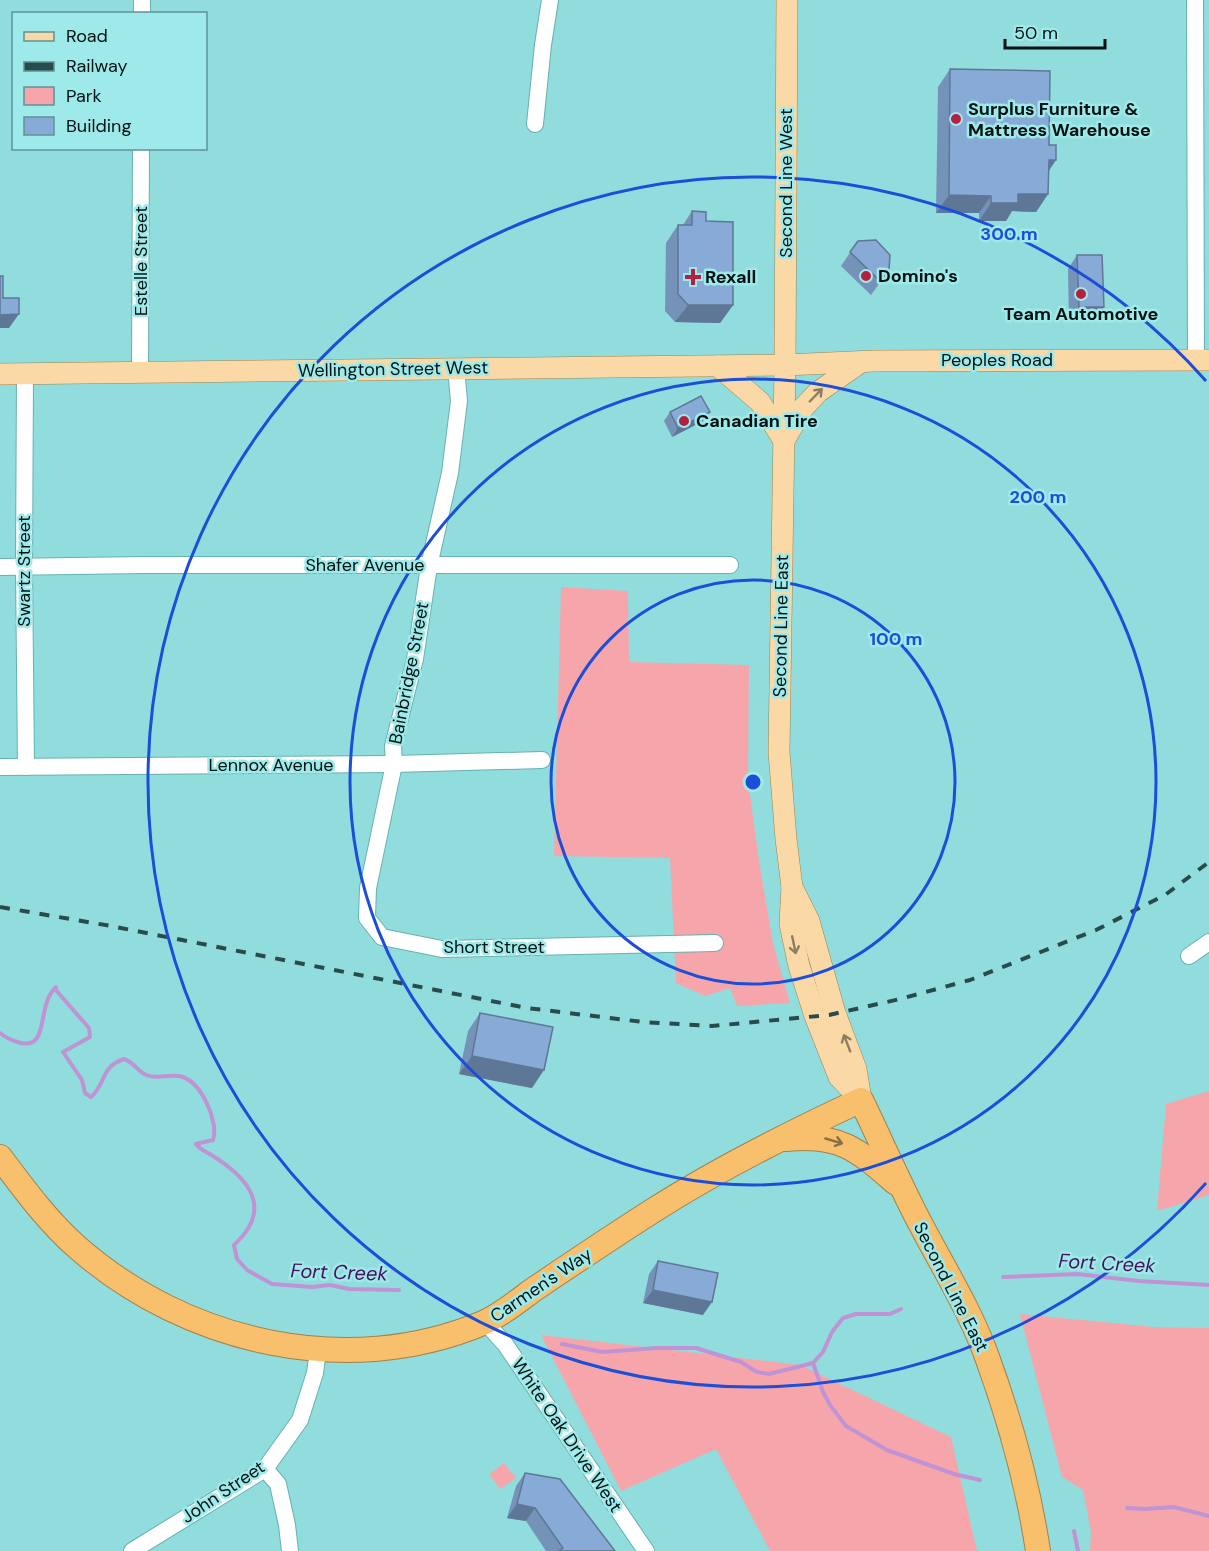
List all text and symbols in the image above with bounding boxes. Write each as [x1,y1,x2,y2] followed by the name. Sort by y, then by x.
[12,12,207,150] legend
[1005,12,1106,50] scale bar
[1014,21,1058,45] text: 50 m
[66,24,108,48] text: Road
[66,54,128,78] text: Railway
[66,84,102,108] text: Park
[968,97,1151,142] place label: Surplus Furniture & Mattress Warehouse
[774,108,798,258] street label: Second Line West
[949,112,963,126] marker: Surplus Furniture & Mattress Warehouse
[66,114,131,138] text: Building
[129,206,153,316] street label: Estelle Street
[980,222,1038,246] text: 300 m
[878,264,958,288] place label: Domino's
[705,265,756,289] place label: Rexall
[859,269,873,283] marker: Domino's
[686,270,700,284] marker: Rexall
[1074,287,1088,301] marker: Team Automotive
[1004,302,1159,326] place label: Team Automotive
[941,348,1053,372] street label: Peoples Road
[298,355,488,383] street label: Wellington Street West
[809,387,823,402] one-way arrow
[696,409,818,433] place label: Canadian Tire
[677,414,691,428] marker: Canadian Tire
[1010,485,1066,509] text: 200 m
[12,515,36,627] street label: Swartz Street
[305,553,425,577] street label: Shafer Avenue
[768,554,794,698] street label: Second Line East
[383,600,435,746] street label: Bainbridge Street
[869,627,923,651] text: 100 m
[208,753,334,777] street label: Lennox Avenue
[743,772,763,792] centre of rings
[444,935,544,959] street label: Short Street
[789,935,800,954] one-way arrow
[840,1035,851,1053] one-way arrow
[824,1136,843,1148] one-way arrow
[908,1218,994,1356] street label: Second Line East
[485,1242,597,1328] street label: Carmen's Way
[1058,1247,1157,1279] water label: Fort Creek
[290,1257,389,1287] water label: Fort Creek
[506,1353,628,1517] street label: White Oak Drive West
[176,1455,270,1529] street label: John Street

